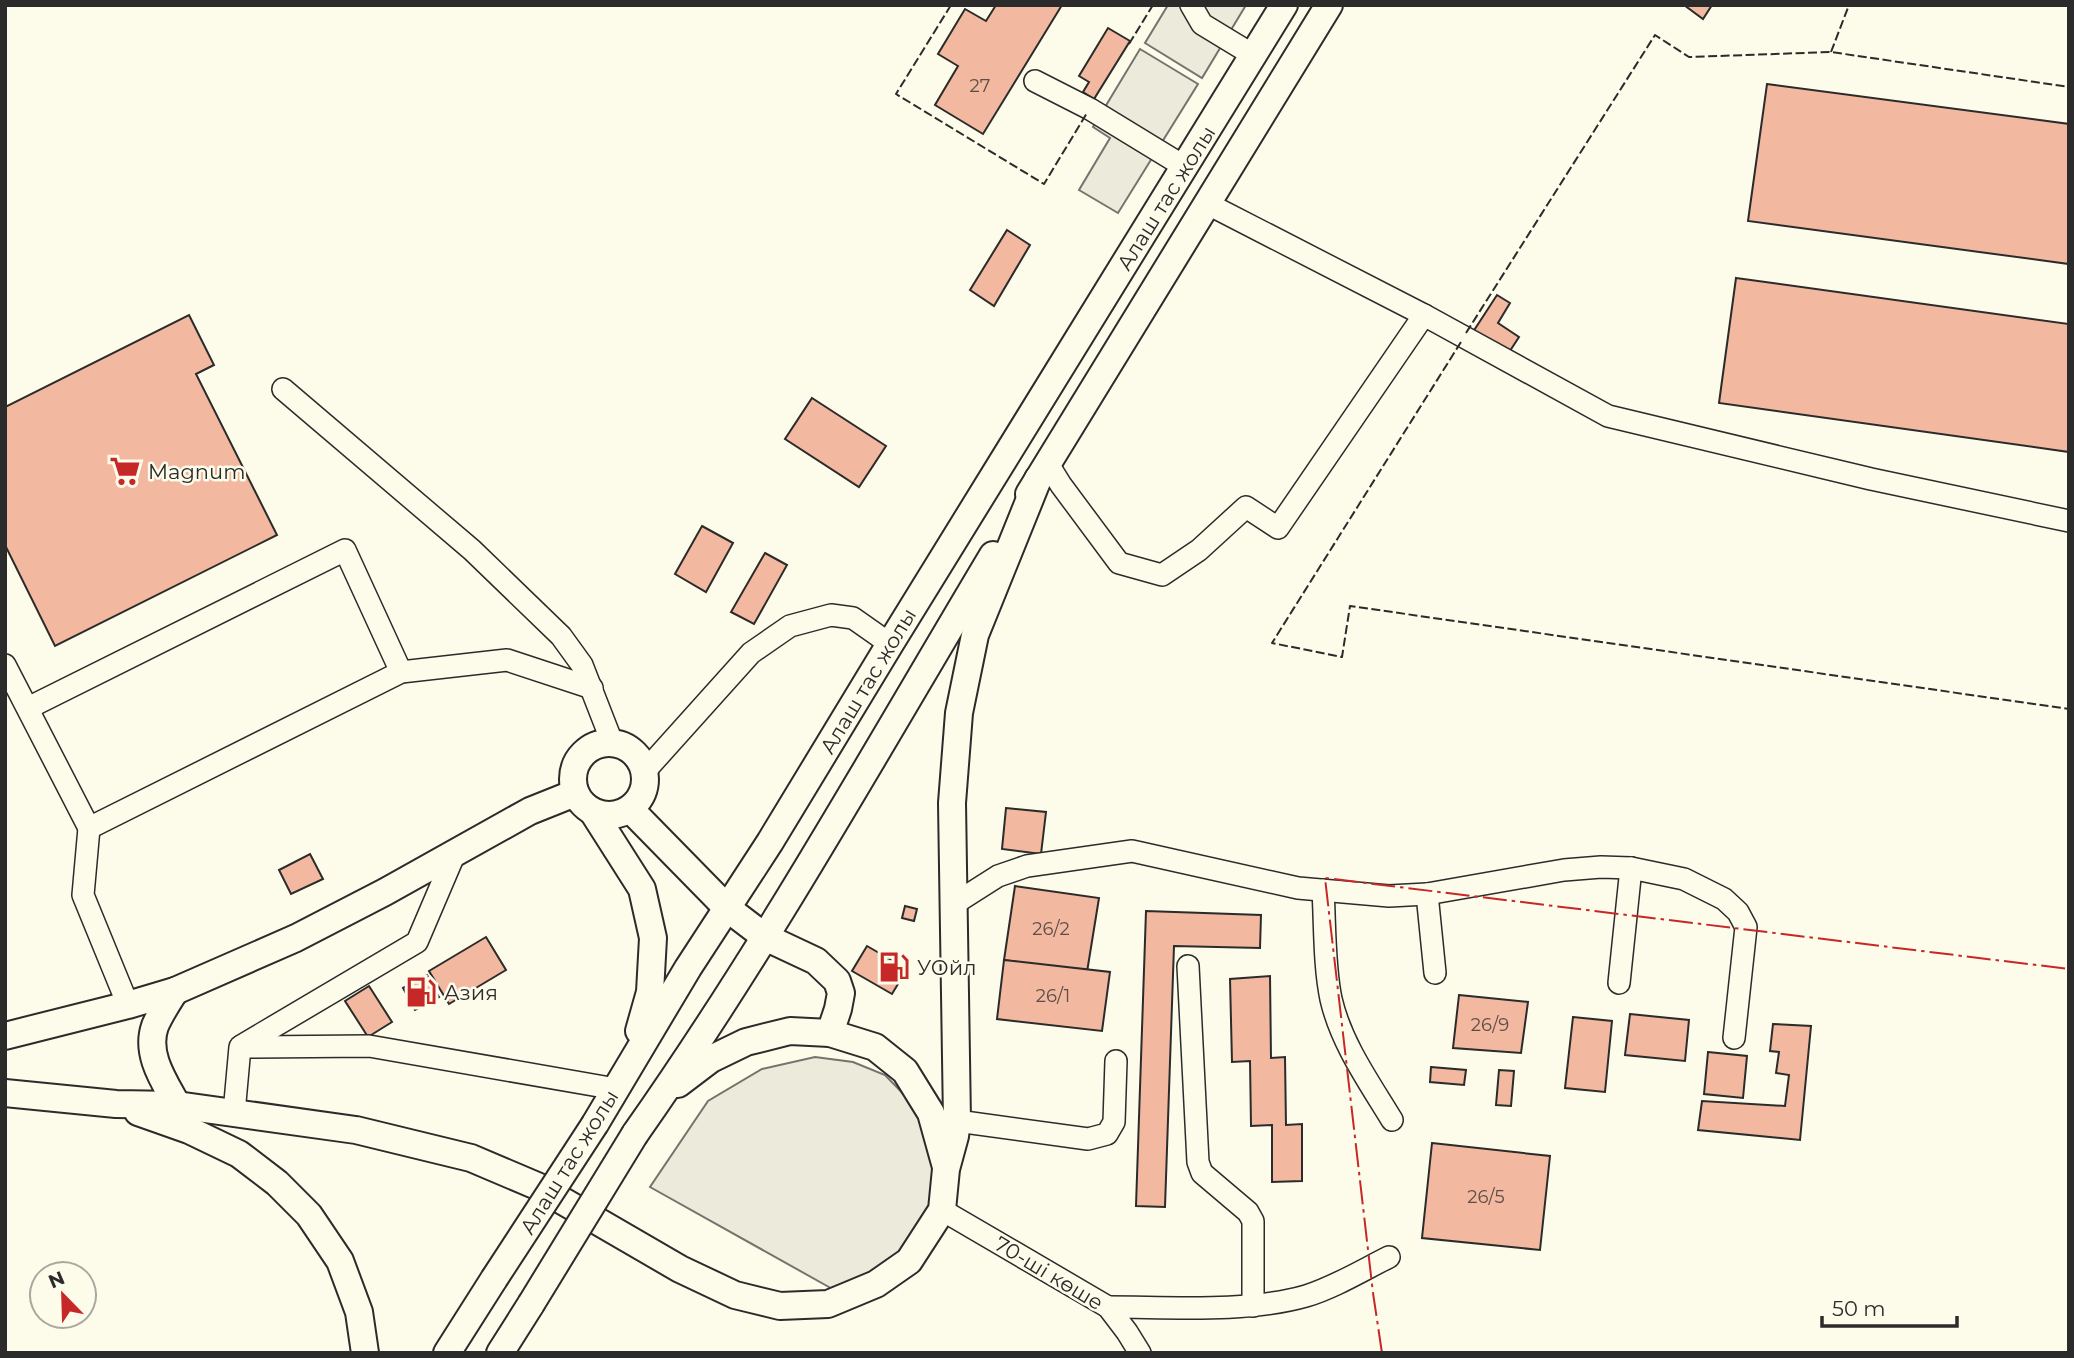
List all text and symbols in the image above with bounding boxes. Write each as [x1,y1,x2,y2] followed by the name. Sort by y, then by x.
[970,75,990,97] house number: 27
[1112,121,1220,275] street label: Алаш тас жолы
[108,454,142,488] supermarket icon: Magnum
[148,459,245,484] place label: Magnum
[815,604,921,758] street label: Алаш тас жолы
[1032,918,1070,940] house number: 26/2
[877,950,911,984] fuel station icon: УОйл
[917,955,976,980] place label: УОйл
[404,975,438,1009] fuel station icon: Азия
[444,980,498,1005] place label: Азия
[1036,985,1070,1007] house number: 26/1
[1471,1014,1509,1036] house number: 26/9
[515,1085,623,1239] street label: Алаш тас жолы
[1467,1186,1505,1208] house number: 26/5
[990,1231,1108,1315] street label: 70-ші көше
[28,1260,98,1330] north arrow
[45,1266,68,1293] text: N
[1822,1284,1957,1328] scale bar
[1832,1296,1886,1321] text: 50 m

